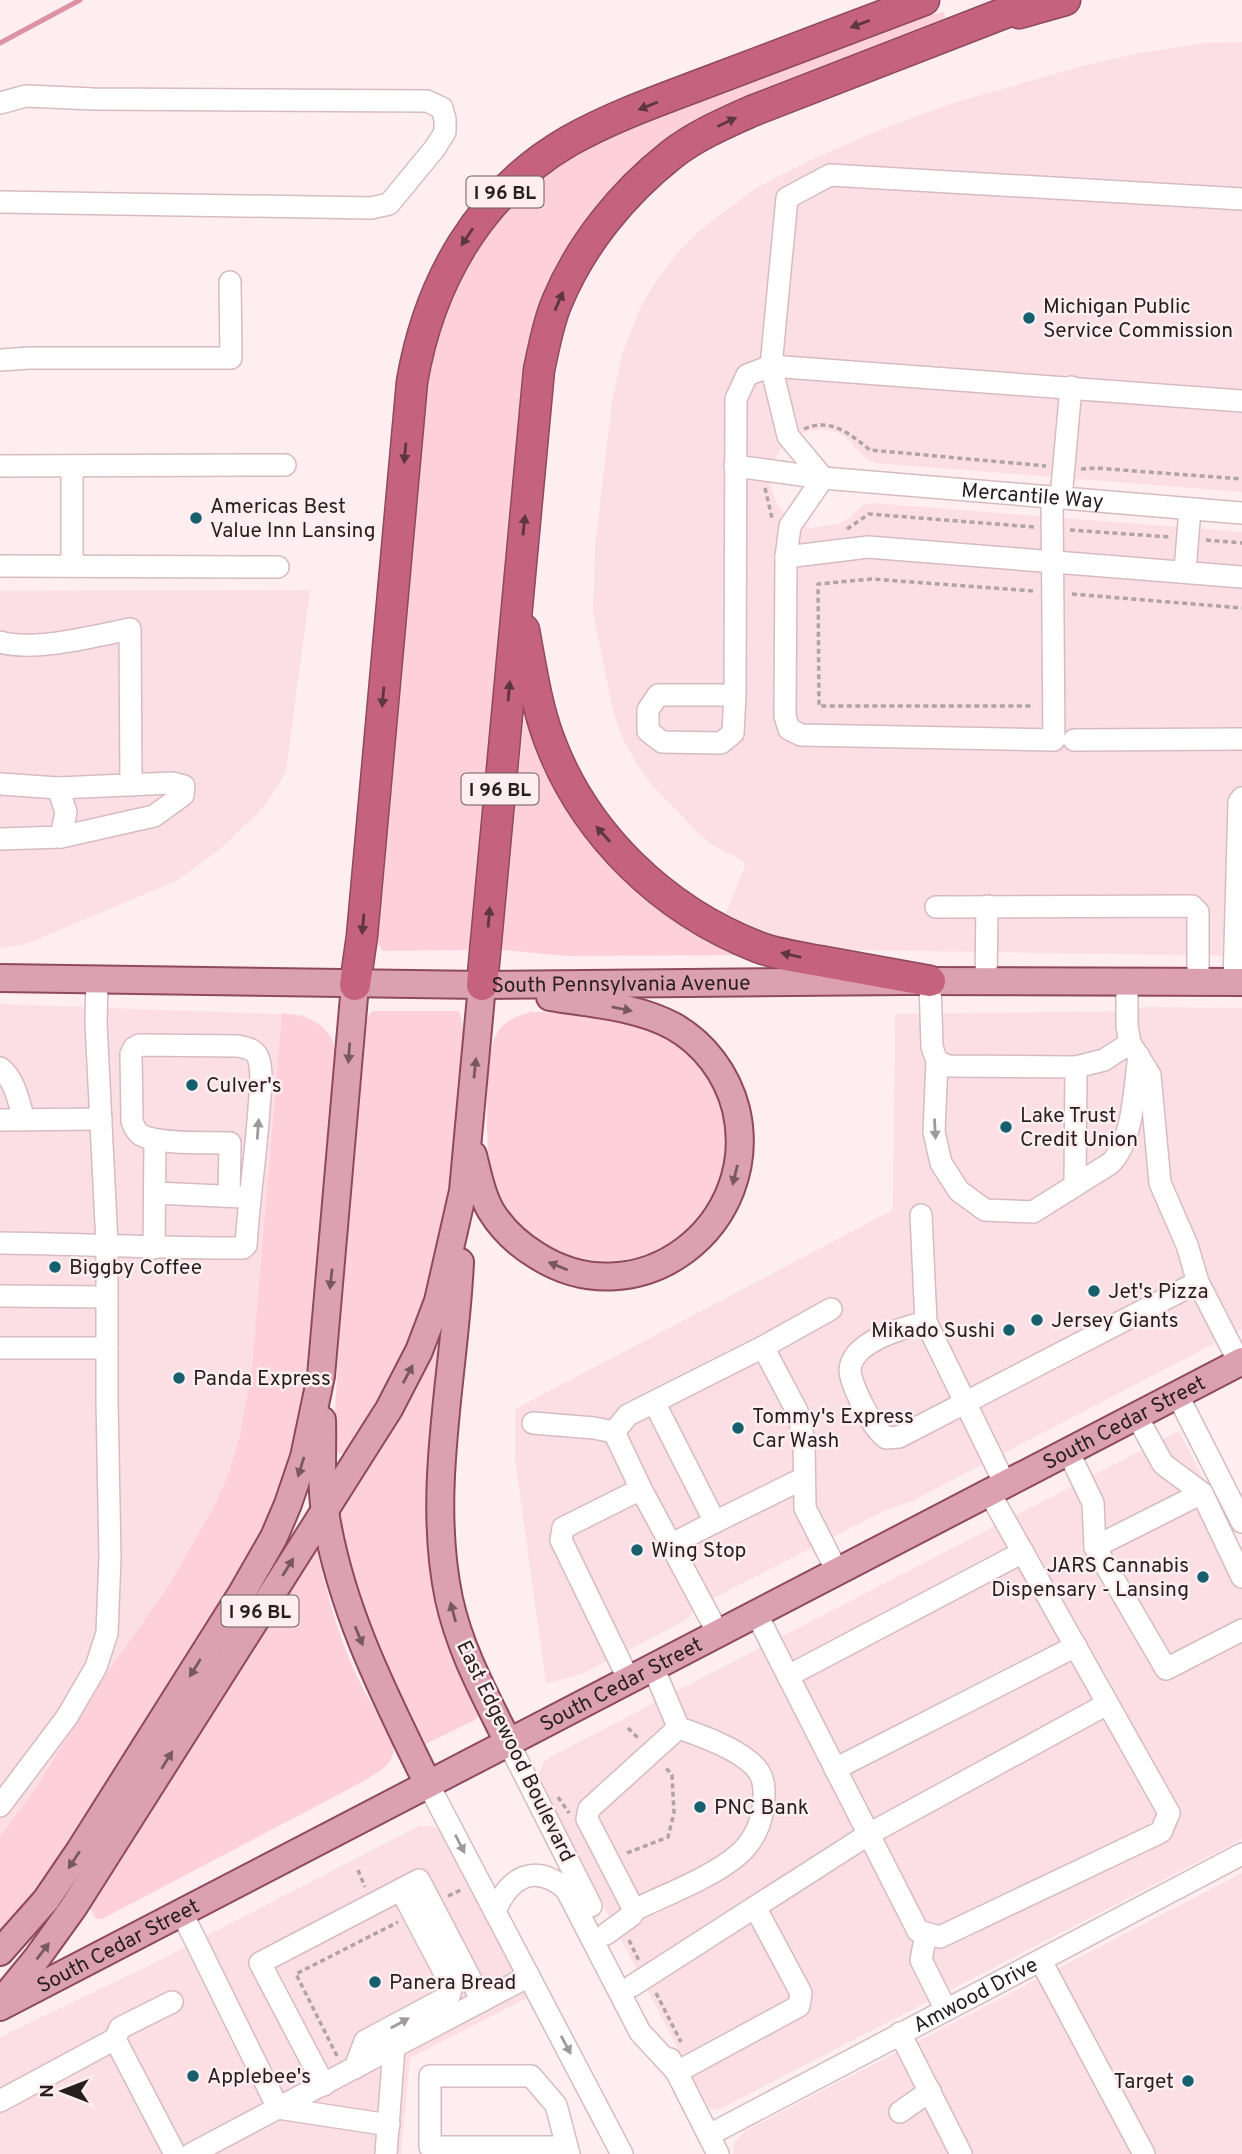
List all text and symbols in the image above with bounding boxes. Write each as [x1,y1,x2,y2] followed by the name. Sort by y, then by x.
[850,19,871,30] one-way arrow
[637,100,658,111] one-way arrow
[717,116,737,128] one-way arrow
[466,176,544,208] road number: I 96 BL
[460,228,474,246] one-way arrow
[553,291,564,312] one-way arrow
[1043,294,1233,345] place label: Michigan Public Service Commission
[1021,310,1037,326] marker: Michigan Public Service Commission
[399,442,410,464] one-way arrow
[960,478,1105,516] street label: Mercantile Way
[210,494,376,545] place label: Americas Best Value Inn Lansing
[188,510,204,526] marker: Americas Best Value Inn Lansing
[519,514,530,536] one-way arrow
[504,679,515,701] one-way arrow
[377,687,388,709] one-way arrow
[462,774,538,804] road number: I 96 BL
[595,825,611,843] one-way arrow
[484,906,495,928] one-way arrow
[357,913,368,935] one-way arrow
[780,949,802,960] one-way arrow
[491,970,751,1000] street label: South Pennsylvania Avenue
[611,1004,633,1015] one-way arrow
[343,1042,354,1064] one-way arrow
[470,1057,481,1079] one-way arrow
[206,1073,282,1100] place label: Culver's
[184,1077,200,1093] marker: Culver's
[1020,1103,1138,1154] place label: Lake Trust Credit Union
[252,1118,263,1140] one-way arrow
[930,1118,941,1140] one-way arrow
[998,1119,1014,1135] marker: Lake Trust Credit Union
[729,1164,740,1186] one-way arrow
[69,1255,202,1282] place label: Biggby Coffee
[47,1259,63,1275] marker: Biggby Coffee
[547,1261,568,1272] one-way arrow
[325,1269,336,1291] one-way arrow
[1108,1279,1209,1306] place label: Jet's Pizza
[1086,1283,1102,1299] marker: Jet's Pizza
[1051,1308,1179,1335] place label: Jersey Giants
[1029,1312,1045,1328] marker: Jersey Giants
[871,1318,995,1345] place label: Mikado Sushi
[1001,1322,1017,1338] marker: Mikado Sushi
[402,1364,414,1384] one-way arrow
[193,1366,331,1393] place label: Panda Express
[171,1370,187,1386] marker: Panda Express
[1039,1370,1211,1477] street label: South Cedar Street
[752,1404,914,1455] place label: Tommy's Express Car Wash
[730,1420,746,1436] marker: Tommy's Express Car Wash
[295,1456,305,1477] one-way arrow
[651,1538,746,1565] place label: Wing Stop
[629,1542,645,1558] marker: Wing Stop
[991,1553,1189,1604] place label: JARS Cannabis Dispensary - Lansing
[281,1558,294,1577] one-way arrow
[1195,1569,1211,1585] marker: JARS Cannabis Dispensary - Lansing
[222,1596,298,1626] road number: I 96 BL
[447,1601,458,1623] one-way arrow
[354,1625,365,1646] one-way arrow
[536,1632,708,1739] street label: South Cedar Street
[449,1636,580,1867] street label: East Edgewood Boulevard
[189,1658,202,1677] one-way arrow
[160,1750,173,1770] one-way arrow
[714,1795,809,1822] place label: PNC Bank
[692,1799,708,1815] marker: PNC Bank
[455,1834,466,1854] one-way arrow
[67,1851,81,1869] one-way arrow
[33,1894,205,2000] street label: South Cedar Street
[35,1942,50,1960] one-way arrow
[909,1952,1043,2040] street label: Amwood Drive
[389,1970,516,1997] place label: Panera Bread
[367,1974,383,1990] marker: Panera Bread
[390,2017,410,2028] one-way arrow
[560,2035,572,2055] one-way arrow
[28,2056,98,2126] north arrow
[207,2064,311,2091] place label: Applebee's
[185,2068,201,2084] marker: Applebee's
[1113,2069,1174,2096] place label: Target
[1180,2073,1196,2089] marker: Target
[36,2084,60,2098] text: N

